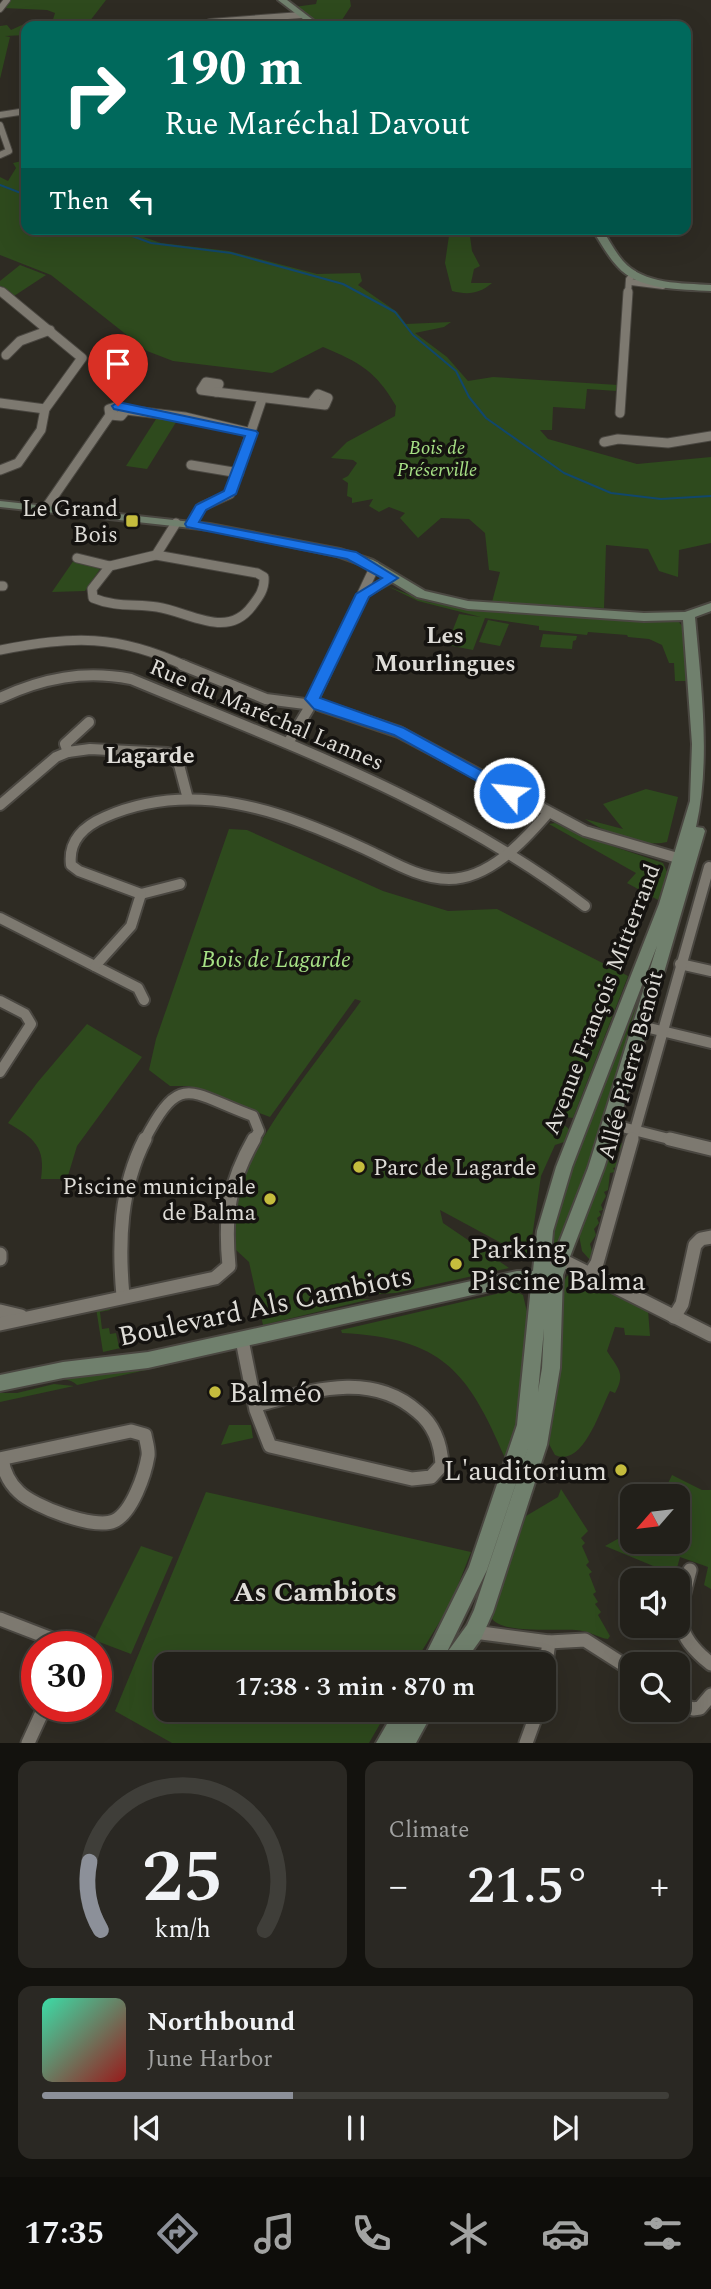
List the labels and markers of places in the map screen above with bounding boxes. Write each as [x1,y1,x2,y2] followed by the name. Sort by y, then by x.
[88,334,148,406] pin
[22,492,118,553] place label: Le Grand Bois
[124,513,140,529] marker: Le Grand Bois
[373,1151,536,1186] place label: Parc de Lagarde
[351,1159,367,1175] marker: Parc de Lagarde
[62,1170,256,1231] place label: Piscine municipale de Balma
[262,1191,278,1207] marker: Piscine municipale de Balma
[470,1228,646,1303] place label: Parking Piscine Balma
[448,1256,464,1272] marker: Parking Piscine Balma
[229,1372,322,1415] place label: Balméo
[207,1384,223,1400] marker: Balméo
[444,1450,607,1493] place label: L'auditorium
[613,1462,629,1478] marker: L'auditorium

